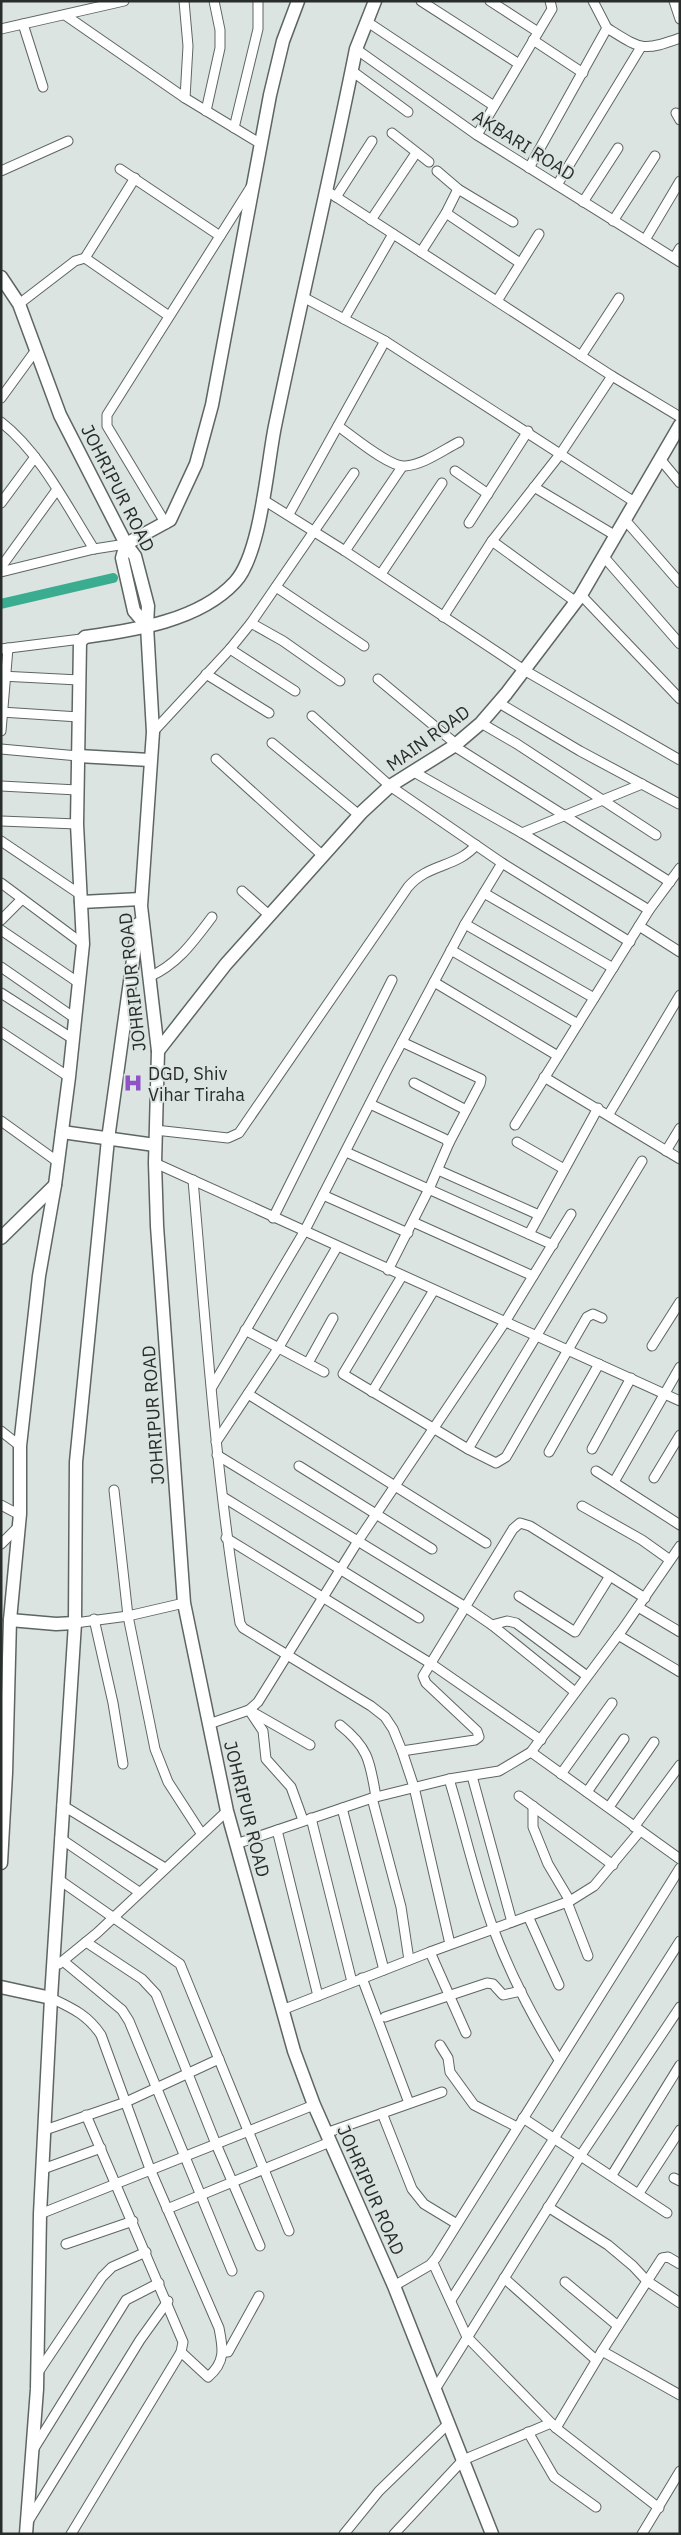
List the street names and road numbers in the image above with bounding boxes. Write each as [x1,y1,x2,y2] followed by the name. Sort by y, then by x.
[469,104,579,186] street label: AKBARI ROAD
[76,421,160,555] street label: JOHRIPUR ROAD
[382,700,474,776] street label: MAIN ROAD
[113,911,151,1053] street label: JOHRIPUR ROAD
[137,1345,169,1485] street label: JOHRIPUR ROAD
[219,1738,275,1880] street label: JOHRIPUR ROAD
[332,2122,410,2258] street label: JOHRIPUR ROAD

